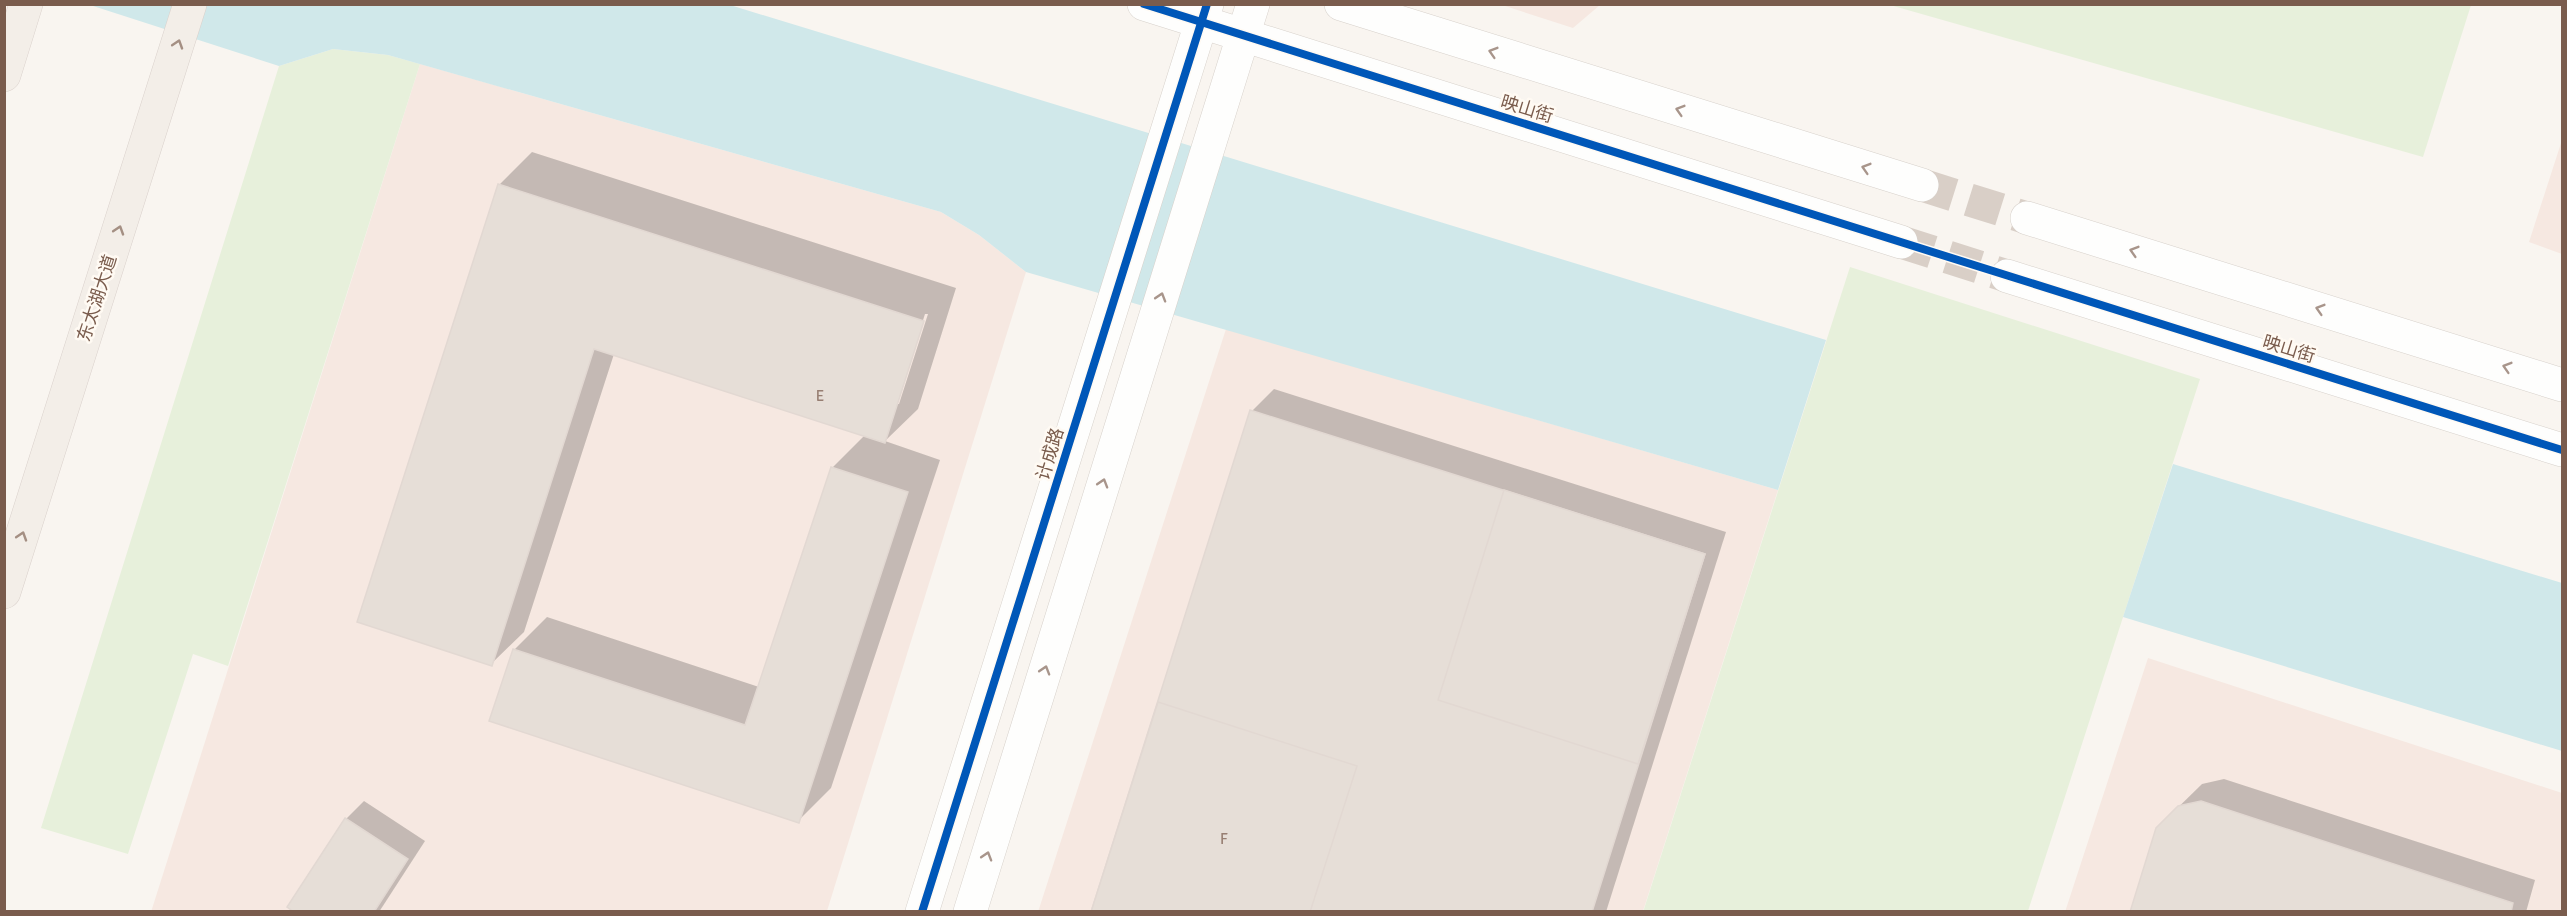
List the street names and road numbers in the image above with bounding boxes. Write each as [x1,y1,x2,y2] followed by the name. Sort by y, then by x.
[1498,91,1556,127] street label: 映山街
[73,252,121,344] street label: 东太湖大道
[2260,331,2318,367] street label: 映山街
[1032,425,1068,483] street label: 计成路

